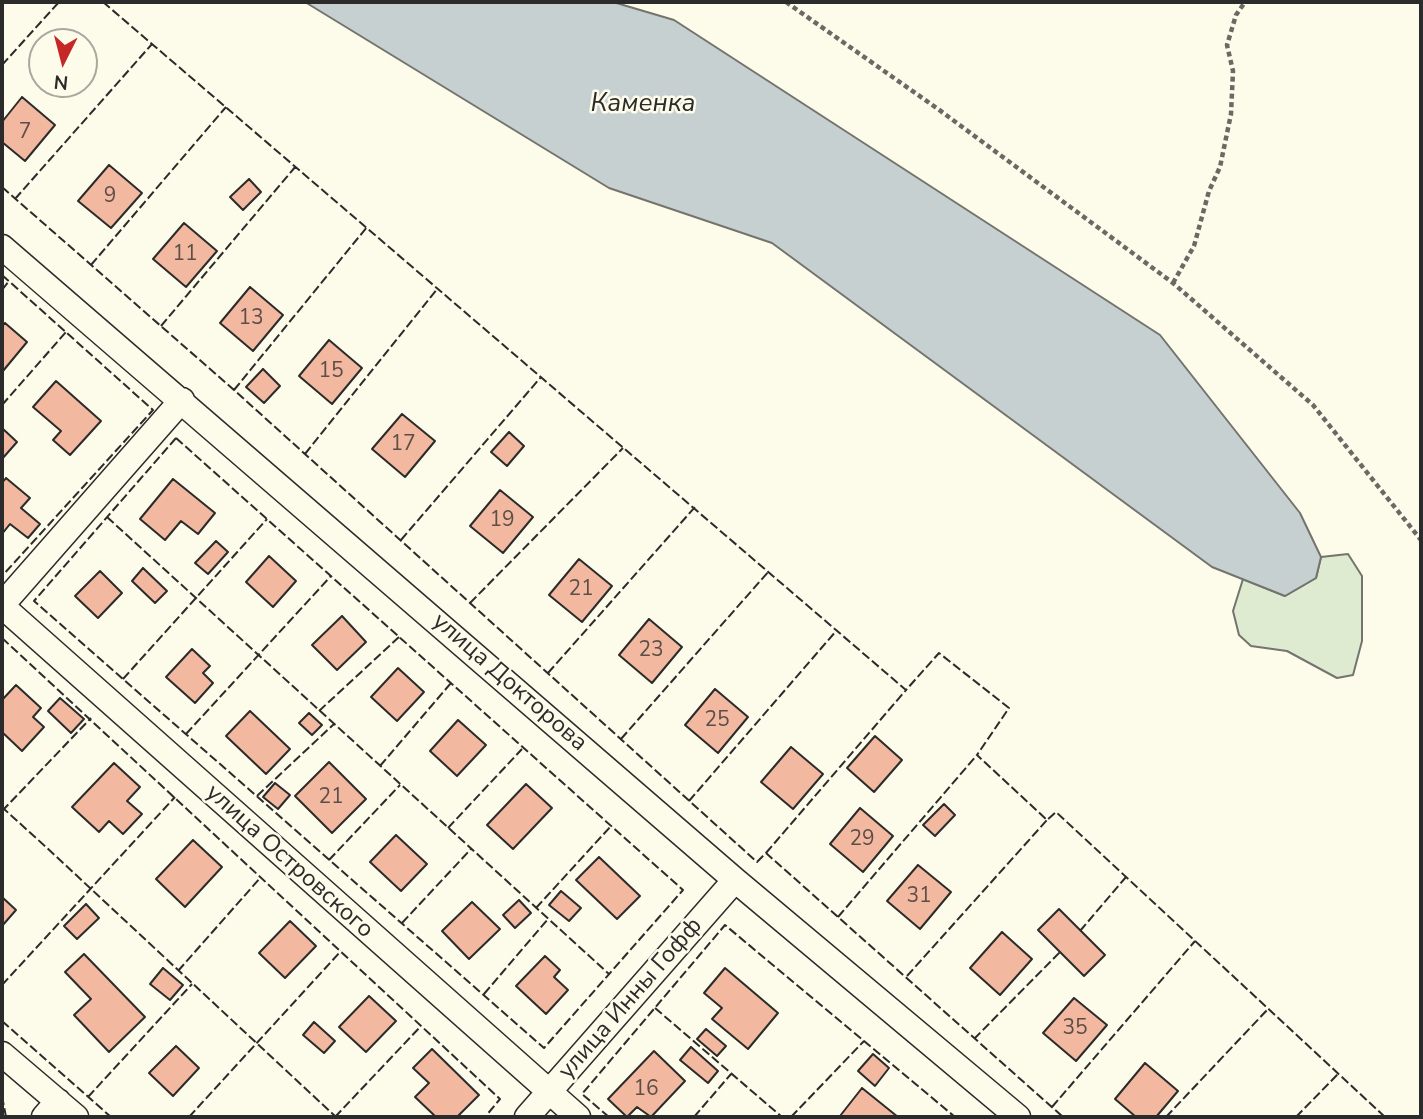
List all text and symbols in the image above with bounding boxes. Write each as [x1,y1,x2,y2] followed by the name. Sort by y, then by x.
[28,28,98,98] north arrow
[53,68,69,96] text: N
[591,89,695,121] water label: Каменка
[19,120,31,146] house number: 7
[104,184,116,210] house number: 9
[172,242,198,268] house number: 11
[238,306,264,332] house number: 13
[318,359,344,385] house number: 15
[390,432,416,458] house number: 17
[489,508,515,534] house number: 19
[568,577,594,603] house number: 21
[426,608,592,758] street label: улица Докторова
[638,638,664,664] house number: 23
[704,708,730,734] house number: 25
[199,779,379,945] street label: улица Островского
[318,785,344,811] house number: 21
[849,827,875,853] house number: 29
[906,884,932,910] house number: 31
[553,912,709,1086] street label: улица Инны Гофф
[1062,1016,1088,1042] house number: 35
[633,1077,659,1103] house number: 16

